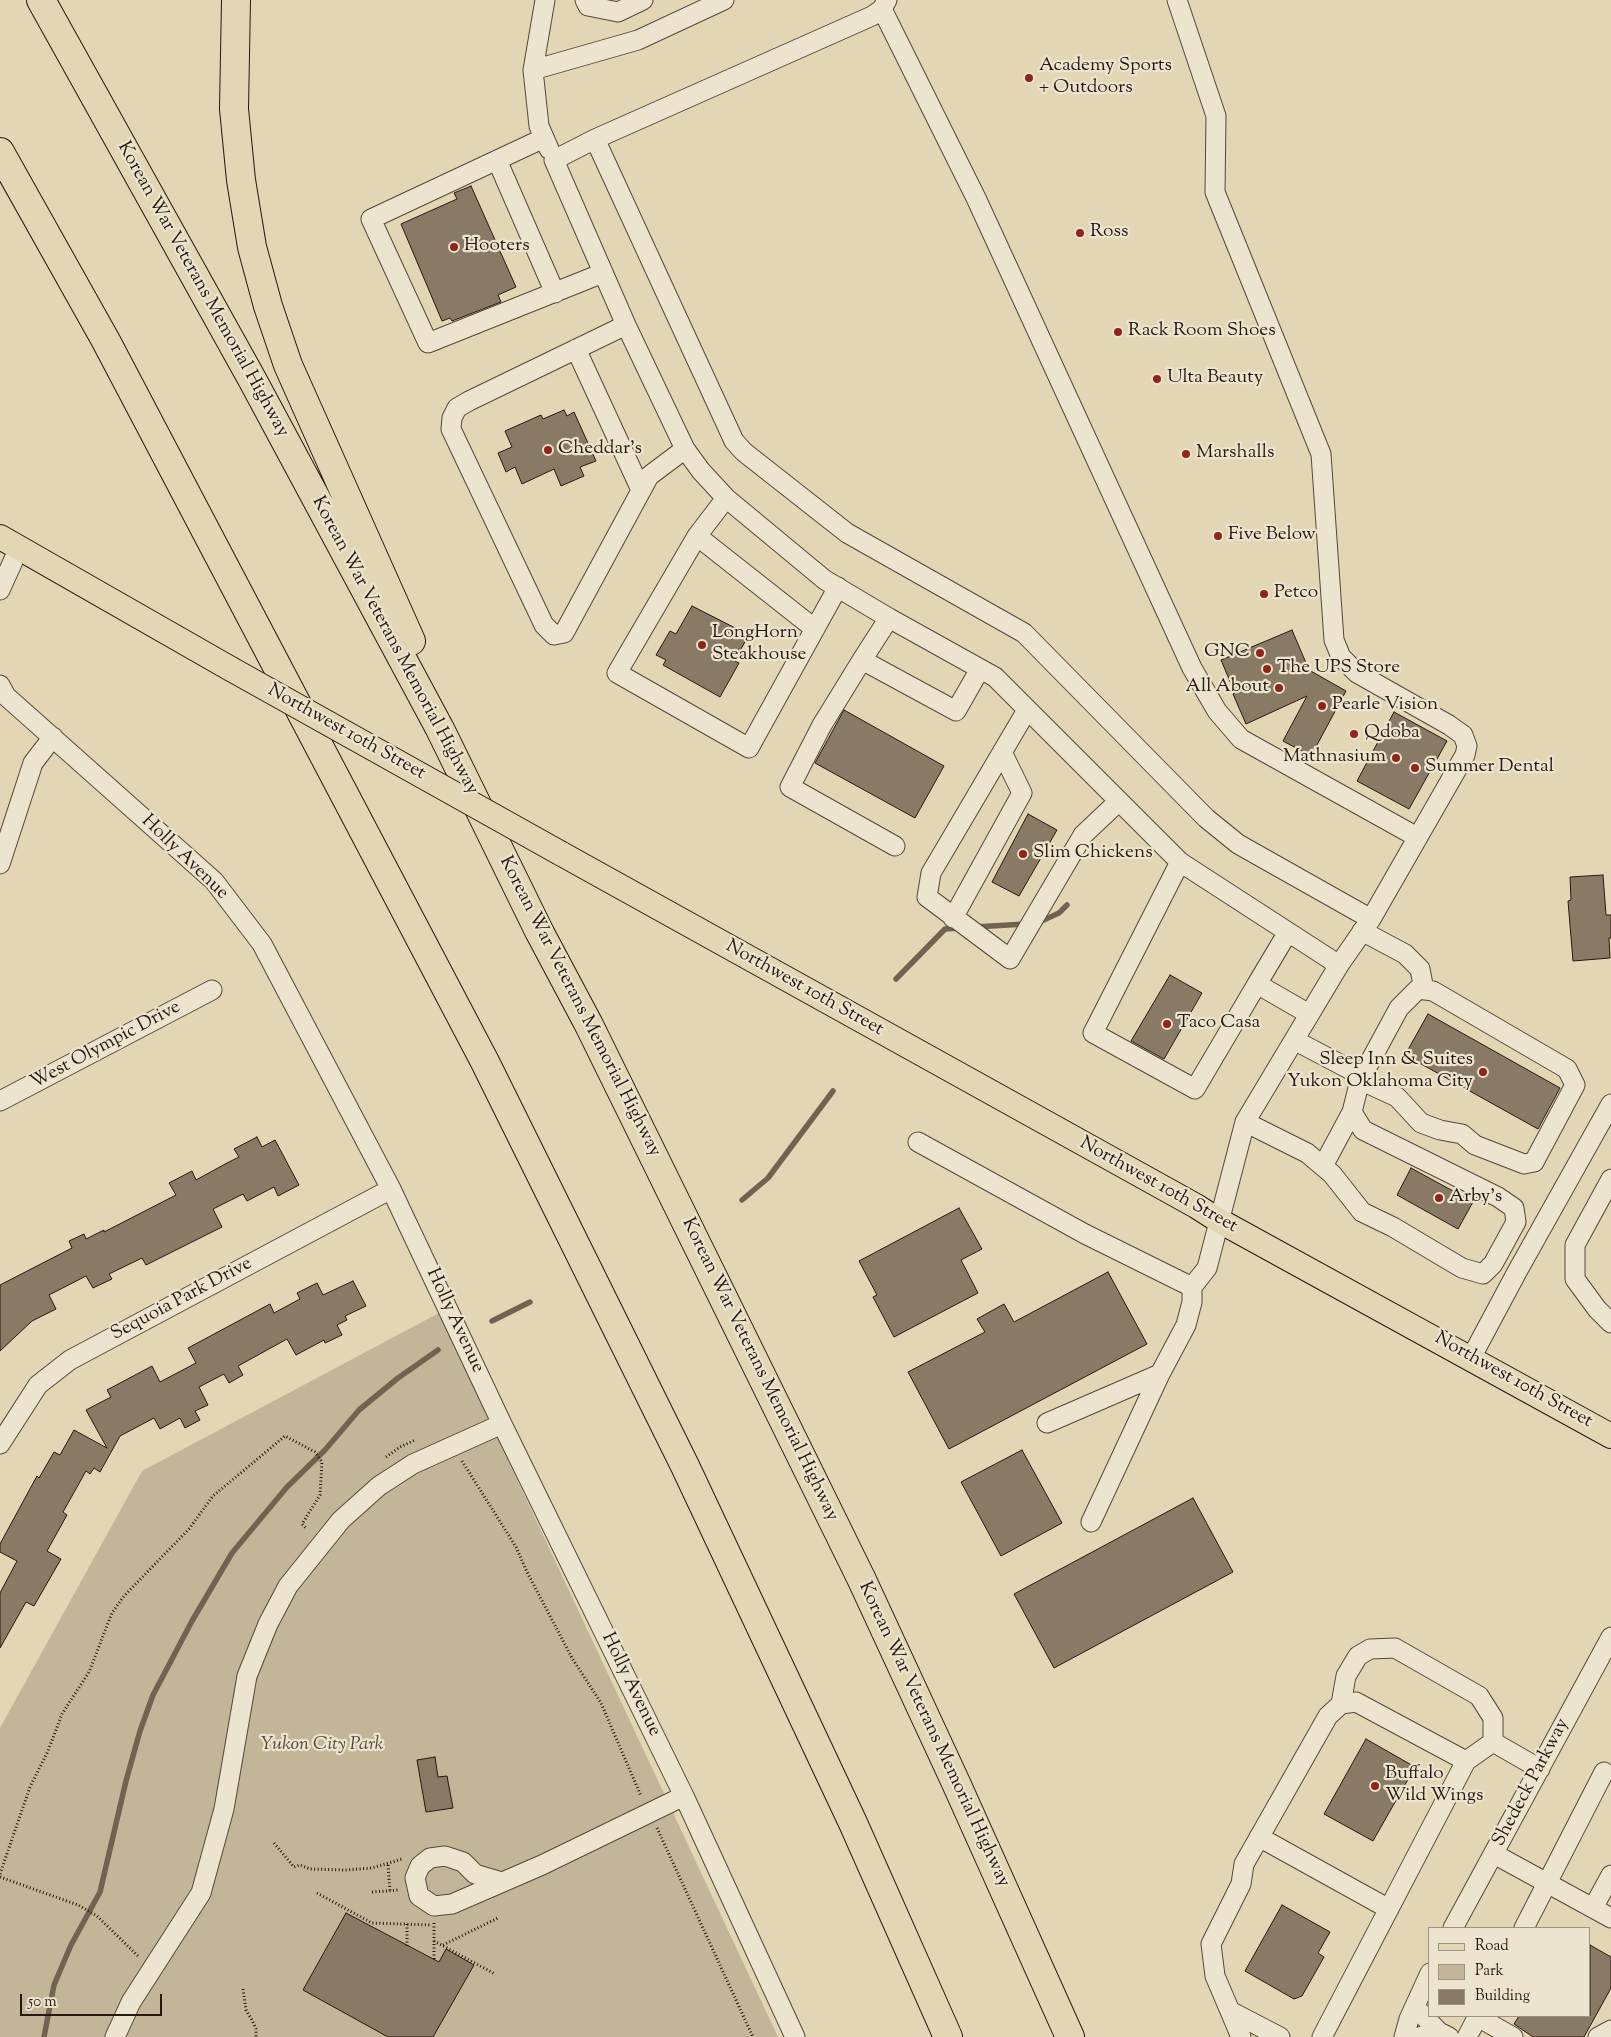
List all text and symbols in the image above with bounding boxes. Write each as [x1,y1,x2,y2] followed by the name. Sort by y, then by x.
[1039,56,1172,100] place label: Academy Sports + Outdoors
[1023,72,1035,84] marker: Academy Sports + Outdoors
[111,138,293,442] street label: Korean War Veterans Memorial Highway
[1090,222,1128,244] place label: Ross
[1074,227,1086,239] marker: Ross
[464,236,530,258] place label: Hooters
[448,241,460,253] marker: Hooters
[1128,321,1276,343] place label: Rack Room Shoes
[1112,326,1124,338] marker: Rack Room Shoes
[1167,368,1263,390] place label: Ulta Beauty
[1151,373,1163,385] marker: Ulta Beauty
[558,439,642,461] place label: Cheddar's
[1196,443,1275,465] place label: Marshalls
[542,444,554,456] marker: Cheddar's
[1180,448,1192,460] marker: Marshalls
[305,493,483,799] street label: Korean War Veterans Memorial Highway
[1228,525,1316,547] place label: Five Below
[1212,530,1224,542] marker: Five Below
[1274,583,1318,605] place label: Petco
[1258,588,1270,600] marker: Petco
[712,623,806,667] place label: LongHorn Steakhouse
[696,639,708,651] marker: LongHorn Steakhouse
[1204,642,1250,664] place label: GNC
[1254,647,1266,659] marker: GNC
[1277,658,1400,680] place label: The UPS Store
[1261,663,1273,675] marker: The UPS Store
[1185,677,1269,699] place label: All About
[263,680,429,786] street label: Northwest 10th Street
[1273,682,1285,694] marker: All About
[1332,695,1438,717] place label: Pearle Vision
[1316,700,1328,712] marker: Pearle Vision
[1364,723,1420,745] place label: Qdoba
[1348,728,1360,740] marker: Qdoba
[1283,747,1386,769] place label: Mathnasium
[1390,752,1402,764] marker: Mathnasium
[1425,757,1554,779] place label: Summer Dental
[1409,762,1421,774] marker: Summer Dental
[136,811,232,905] street label: Holly Avenue
[1033,843,1153,865] place label: Slim Chickens
[1017,848,1029,860] marker: Slim Chickens
[493,853,665,1161] street label: Korean War Veterans Memorial Highway
[721,936,887,1042] street label: Northwest 10th Street
[27,997,185,1095] street label: West Olympic Drive
[1177,1013,1260,1035] place label: Taco Casa
[1161,1018,1173,1030] marker: Taco Casa
[1287,1050,1473,1094] place label: Sleep Inn & Suites Yukon Oklahoma City
[1477,1066,1489,1078] marker: Sleep Inn & Suites Yukon Oklahoma City
[1075,1133,1241,1239] street label: Northwest 10th Street
[1449,1187,1502,1209] place label: Arby's
[1433,1192,1445,1204] marker: Arby's
[675,1215,843,1525] street label: Korean War Veterans Memorial Highway
[108,1253,256,1347] street label: Sequoia Park Drive
[420,1265,488,1377] street label: Holly Avenue
[1430,1328,1596,1434] street label: Northwest 10th Street
[852,1579,1014,1891] street label: Korean War Veterans Memorial Highway
[595,1629,665,1741] street label: Holly Avenue
[1489,1715,1575,1851] street label: Shedeck Parkway
[261,1735,383,1757] park label: Yukon City Park
[1385,1764,1483,1808] place label: Buffalo Wild Wings
[1369,1780,1381,1792] marker: Buffalo Wild Wings
[1428,1927,1591,2017] legend
[1475,1936,1509,1957] text: Road
[1475,1961,1504,1982] text: Park
[22,1984,165,2016] scale bar
[1475,1986,1530,2007] text: Building
[28,1992,57,2013] text: 50 m

